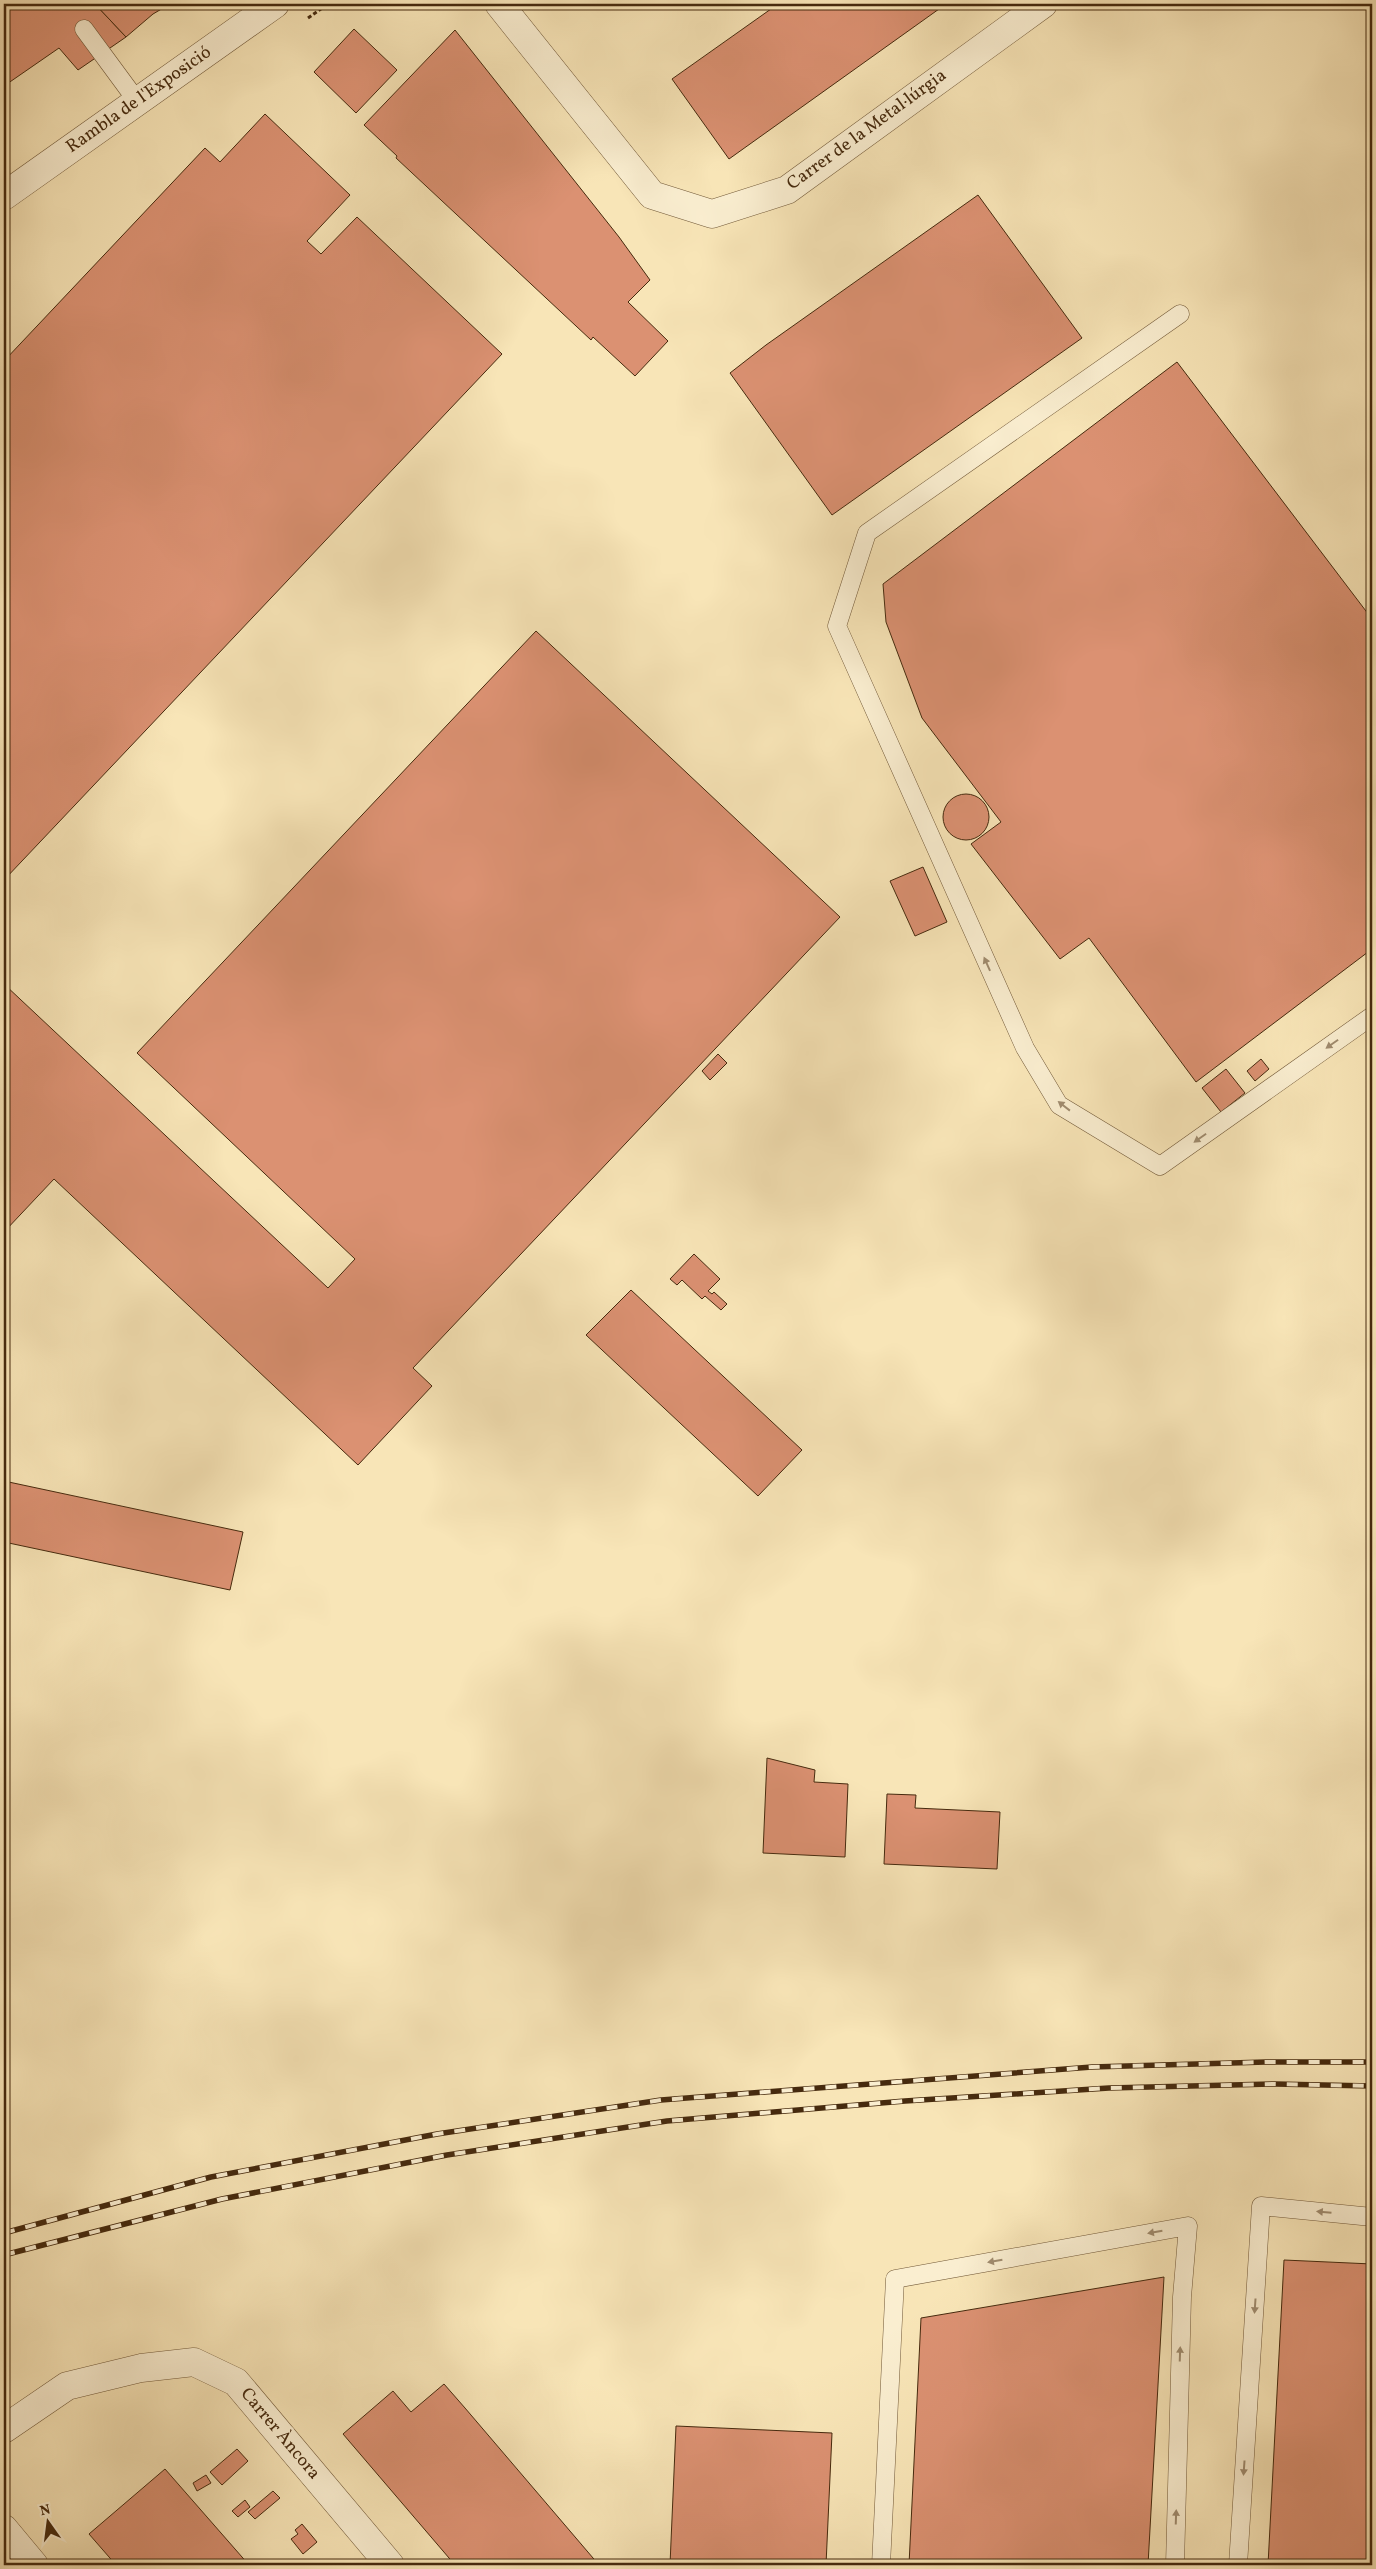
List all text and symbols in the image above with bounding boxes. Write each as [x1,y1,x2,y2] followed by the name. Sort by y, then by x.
[61,40,217,160] street label: Rambla de l'Exposició
[782,64,952,196] street label: Carrer de la Metal·lúrgia
[983,957,991,971] one-way arrow
[1326,1039,1339,1049] one-way arrow
[1057,1101,1070,1111] one-way arrow
[1193,1133,1207,1143] one-way arrow
[1315,2208,1331,2216] one-way arrow
[1146,2228,1162,2236] one-way arrow
[987,2257,1003,2265] one-way arrow
[1250,2298,1258,2314] one-way arrow
[1176,2346,1184,2362] one-way arrow
[234,2383,326,2485] street label: Carrer Àncora
[1240,2460,1248,2476] one-way arrow
[22,2496,72,2546] north arrow
[38,2500,52,2521] text: N
[1172,2508,1180,2524] one-way arrow

